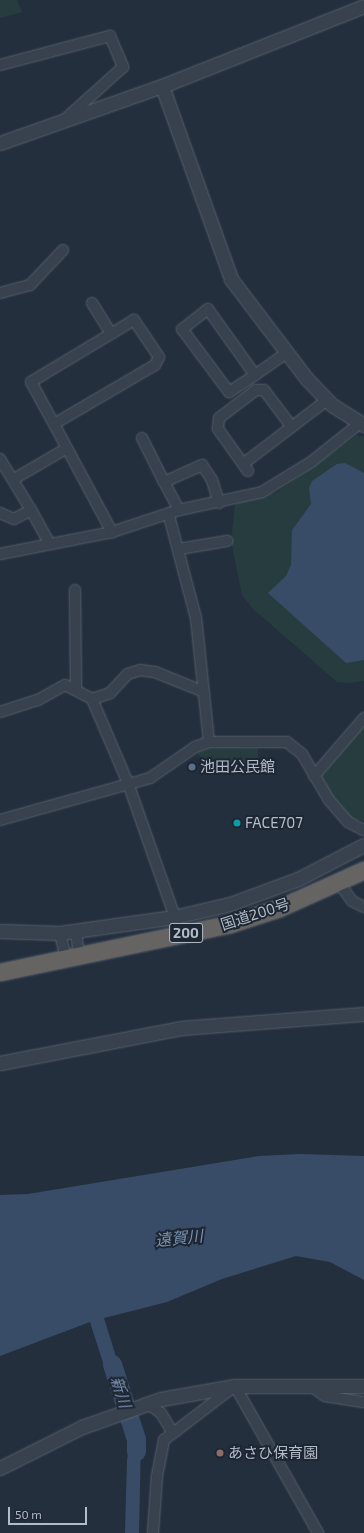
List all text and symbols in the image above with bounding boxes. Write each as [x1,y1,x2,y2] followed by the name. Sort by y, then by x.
[200,758,275,776] place label: 池田公民館
[187,762,197,772] marker: 池田公民館
[245,814,303,832] place label: FACE707
[232,818,242,828] marker: FACE707
[218,894,292,934] street label: 国道200号
[169,921,203,945] road number: 200
[154,1226,204,1250] water label: 遠賀川
[107,1374,135,1410] water label: 新川
[228,1444,318,1462] place label: あさひ保育園
[215,1448,225,1458] marker: あさひ保育園
[10,1499,89,1525] scale bar
[15,1507,42,1521] text: 50 m

